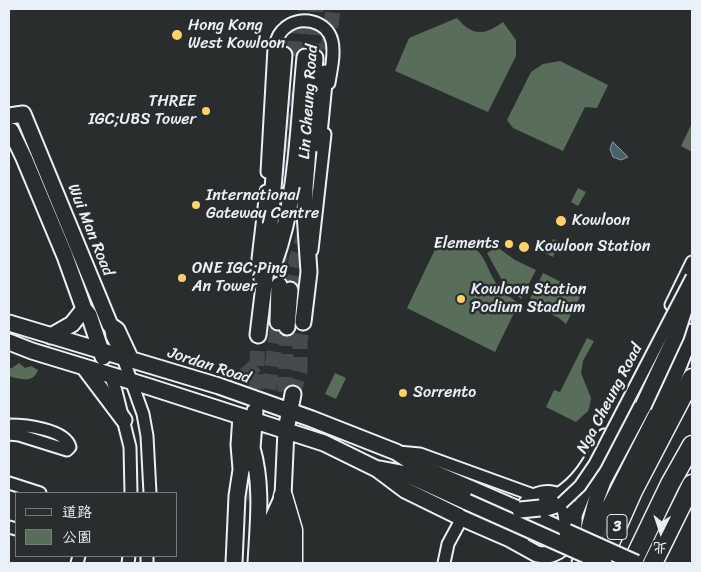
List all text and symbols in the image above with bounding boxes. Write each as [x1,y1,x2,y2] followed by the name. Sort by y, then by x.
[188,16,285,54] place label: Hong Kong West Kowloon
[170,28,184,42] marker: Hong Kong West Kowloon
[295,44,323,160] street label: Lin Cheung Road
[89,92,196,130] place label: THREE IGC;UBS Tower
[200,105,212,117] marker: THREE IGC;UBS Tower
[63,181,117,279] street label: Wui Man Road
[206,186,319,224] place label: International Gateway Centre
[190,199,202,211] marker: International Gateway Centre
[572,211,630,231] place label: Kowloon
[554,214,568,228] marker: Kowloon
[434,234,499,254] place label: Elements
[535,237,650,257] place label: Kowloon Station
[503,238,515,250] marker: Elements
[517,240,531,254] marker: Kowloon Station
[192,259,288,297] place label: ONE IGC;Ping An Tower
[176,272,188,284] marker: ONE IGC;Ping An Tower
[471,280,586,318] place label: Kowloon Station Podium Stadium
[455,293,467,305] marker: Kowloon Station Podium Stadium
[573,341,647,457] street label: Nga Cheung Road
[165,344,253,388] street label: Jordan Road
[413,383,476,403] place label: Sorrento
[397,387,409,399] marker: Sorrento
[15,492,178,557] legend
[62,499,92,525] text: 道路
[636,507,686,557] north arrow
[607,514,627,540] road number: 3
[62,524,92,550] text: 公園
[652,535,668,560] text: 北

